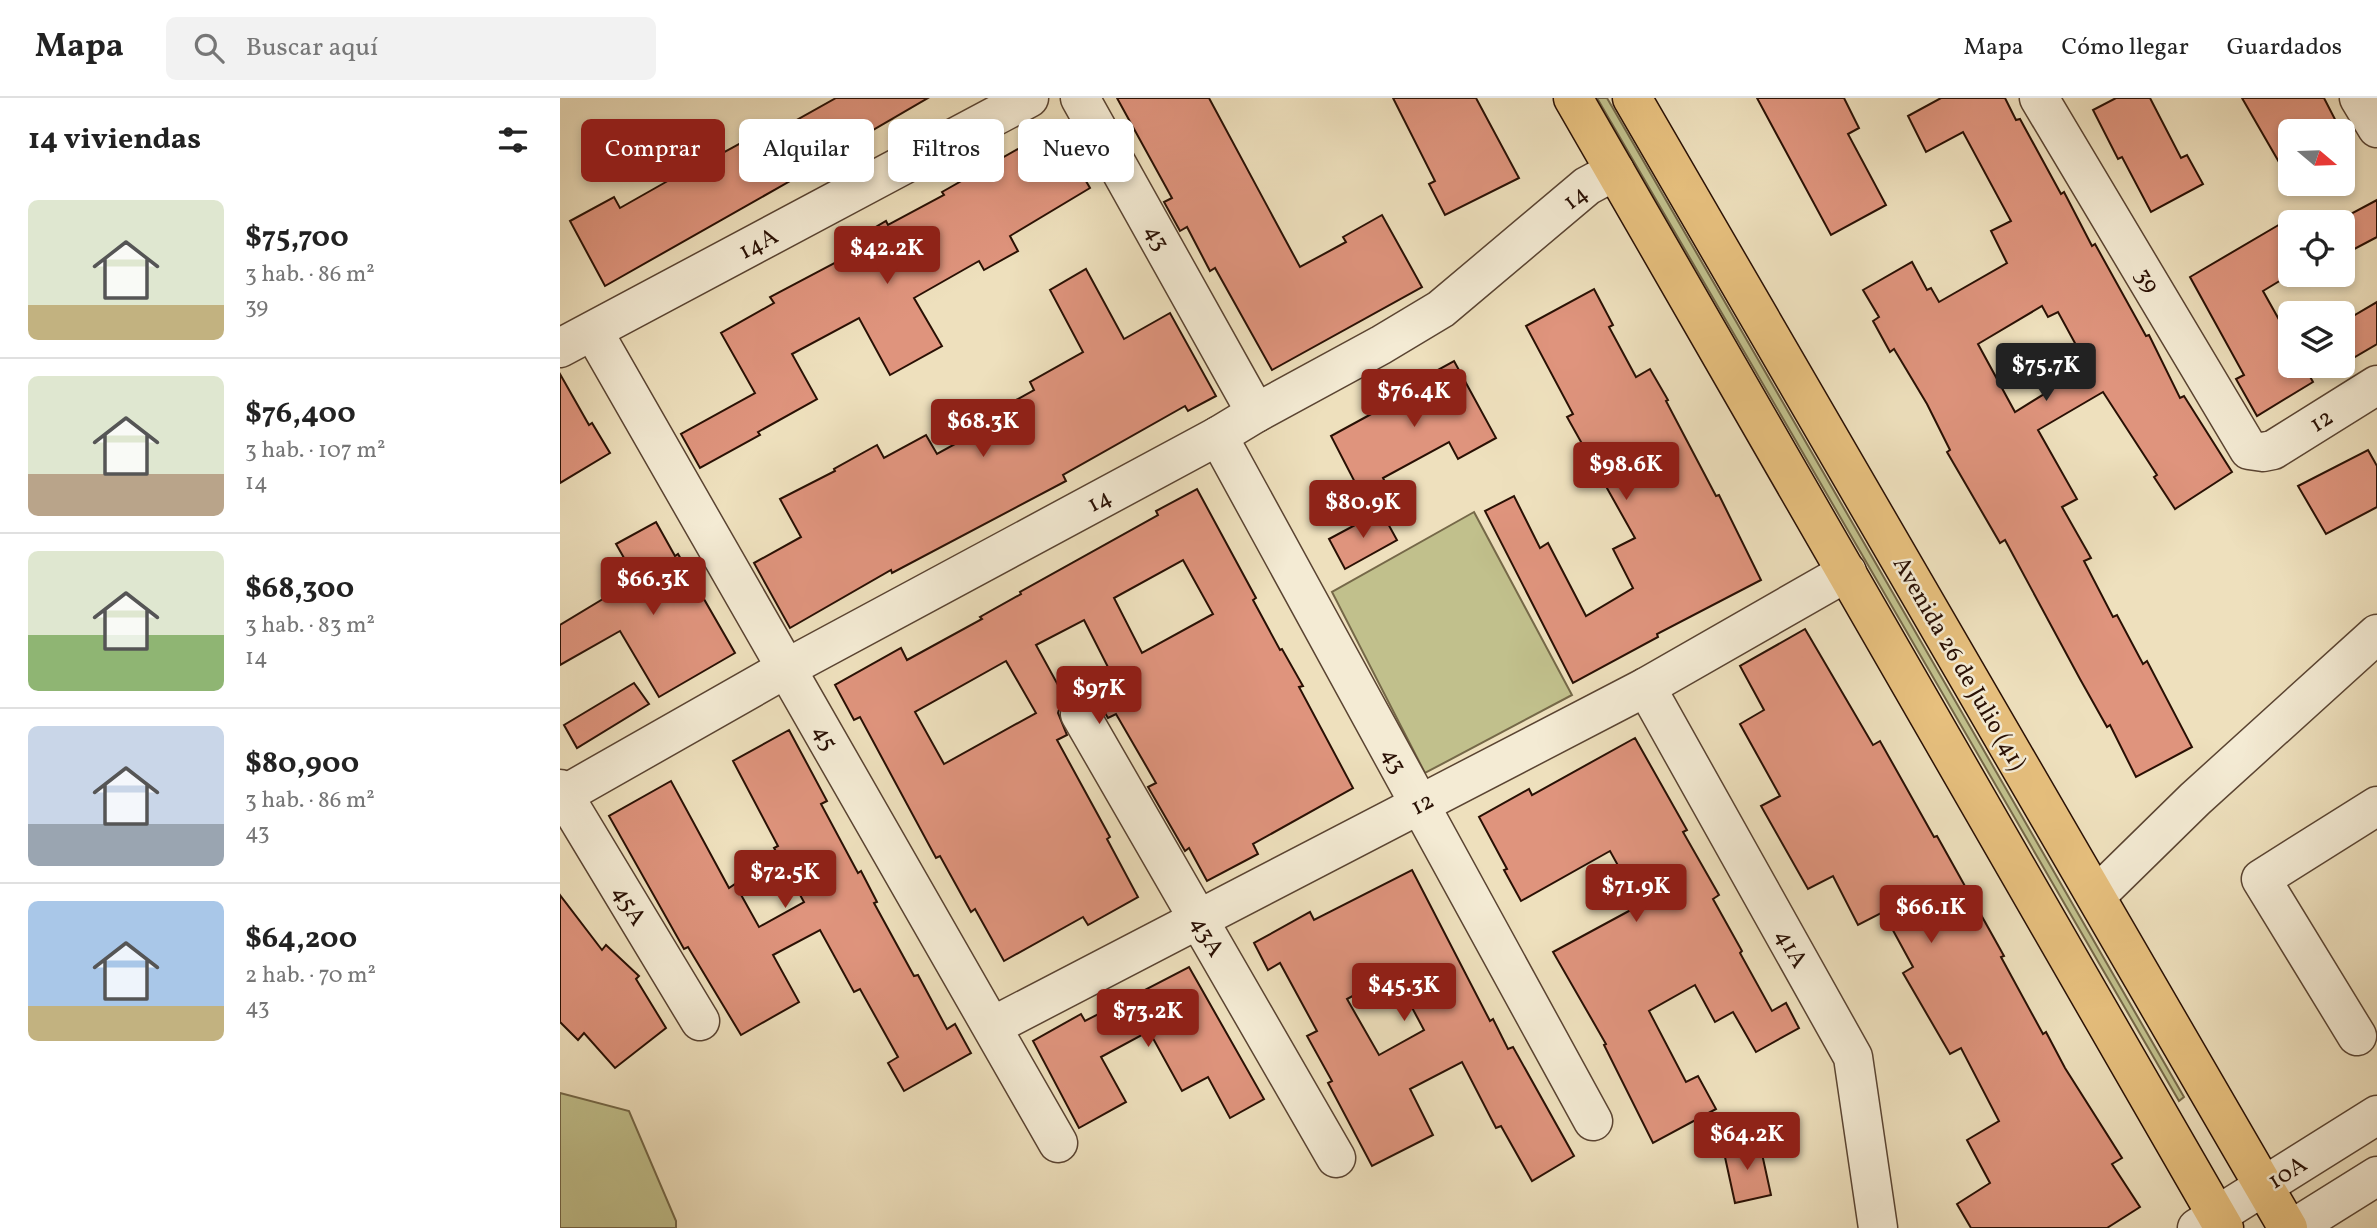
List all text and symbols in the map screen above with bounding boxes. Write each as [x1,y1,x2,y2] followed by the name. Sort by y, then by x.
[166,17,656,80] search box
[35,25,124,71] text: Mapa
[190,29,228,67] icon: search
[246,30,378,66] text: Buscar aquí
[1964,31,2024,65] text: Mapa
[2062,31,2189,65] text: Cómo llegar
[2227,31,2342,65] text: Guardados
[28,119,201,161] text: 14 viviendas
[581,119,725,182] chip: Comprar
[739,119,874,182] chip: Alquilar
[888,119,1004,182] chip: Filtros
[1018,119,1134,182] chip: Nuevo
[2278,119,2356,196] north arrow
[2278,119,2355,378] map controls
[494,121,532,159] icon: filters
[1556,178,1596,219] street label: 14
[2278,210,2355,287] button: locate
[245,217,349,259] text: $75,700
[1135,218,1177,257] street label: 43
[733,220,785,269] street label: 14A
[830,226,944,286] pin: $42.2K
[84,228,168,312] icon: home
[850,233,924,265] text: $42.2K
[245,259,375,291] text: 3 hab. · 86 m²
[2125,262,2167,300] street label: 39
[245,291,268,323] text: 39
[2278,301,2355,378] button: layers
[1989,344,2103,403] pin: $75.7K
[2012,350,2080,382] text: $75.7K
[1357,370,1471,429] pin: $76.4K
[1377,376,1451,408] text: $76.4K
[245,393,356,435] text: $76,400
[926,400,1040,459] pin: $68.3K
[2304,401,2340,442] street label: 12
[84,404,168,488] icon: home
[947,406,1019,438] text: $68.3K
[245,435,385,467] text: 3 hab. · 107 m²
[1569,442,1683,502] pin: $98.6K
[1589,449,1663,481] text: $98.6K
[245,467,268,499] text: 14
[1306,480,1420,540] pin: $80.9K
[1082,481,1118,522] street label: 14
[1325,487,1401,519] text: $80.9K
[1883,551,2033,777] street label: Avenida 26 de Julio (41)
[596,558,710,617] pin: $66.3K
[617,564,689,596] text: $66.3K
[245,568,354,610] text: $68,300
[84,579,168,663] icon: home
[245,610,375,642] text: 3 hab. · 83 m²
[245,642,268,674] text: 14
[1058,666,1140,726] pin: $97K
[1072,673,1126,705] text: $97K
[803,719,845,757] street label: 45
[1372,741,1414,780] street label: 43
[245,743,359,785] text: $80,900
[84,754,168,838] icon: home
[245,785,375,817] text: 3 hab. · 86 m²
[1405,785,1441,825] street label: 12
[245,817,270,849] text: 43
[728,850,842,910] pin: $72.5K
[750,857,820,889] text: $72.5K
[1579,864,1693,924] pin: $71.9K
[1602,871,1670,903] text: $71.9K
[603,879,654,933] street label: 45A
[1874,886,1988,945] pin: $66.1K
[1896,892,1966,924] text: $66.1K
[1181,910,1232,964] street label: 43A
[245,918,357,960] text: $64,200
[1766,923,1815,975] street label: 41A
[84,929,168,1013] icon: home
[245,960,376,992] text: 2 hab. · 70 m²
[1347,964,1461,1023] pin: $45.3K
[1368,970,1440,1002] text: $45.3K
[1091,990,1205,1049] pin: $73.2K
[245,992,270,1024] text: 43
[1113,996,1183,1028] text: $73.2K
[1690,1112,1804,1172] pin: $64.2K
[1710,1119,1784,1151] text: $64.2K
[2262,1148,2314,1199] street label: 10A

